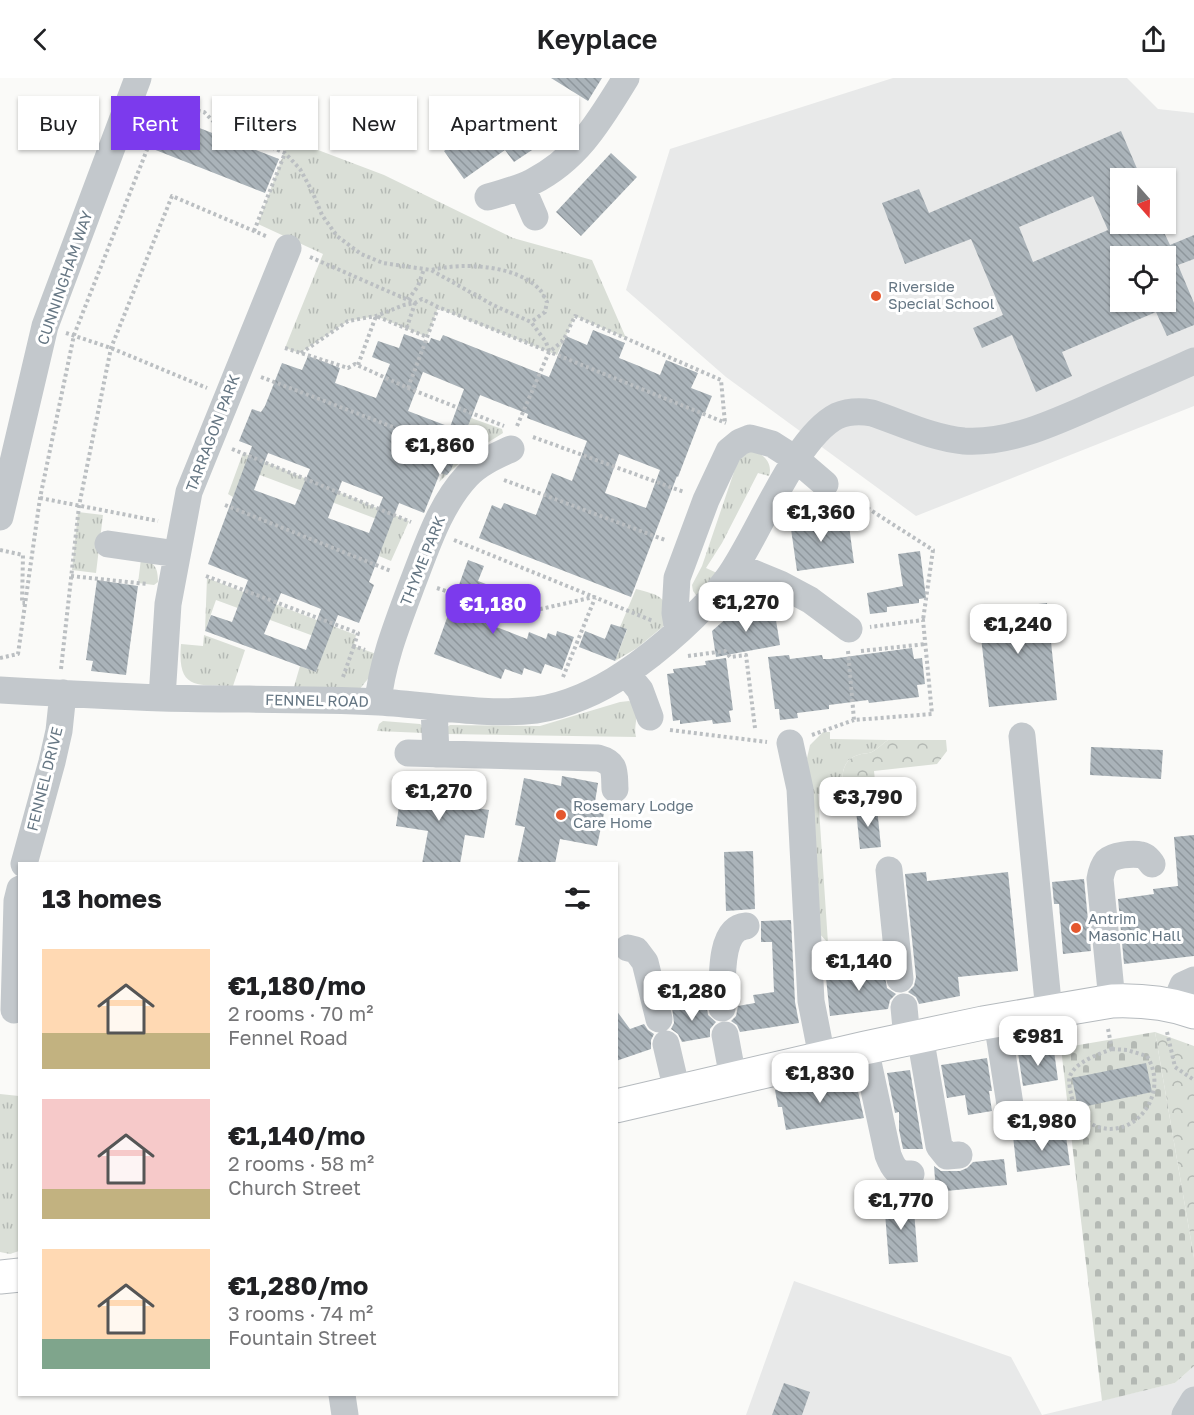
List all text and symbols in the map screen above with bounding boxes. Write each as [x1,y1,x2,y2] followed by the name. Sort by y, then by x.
[24,23,57,56] icon: back
[536,23,658,55] text: Keyplace
[1137,23,1170,56] icon: share
[18,96,99,150] chip: Buy
[111,96,200,150] chip: Rent
[212,96,318,150] chip: Filters
[330,96,417,150] chip: New
[429,96,579,150] chip: Apartment
[1110,168,1176,234] north arrow
[1110,168,1176,312] map controls
[33,208,96,347] street label: CUNNINGHAM WAY
[1110,246,1176,312] button: locate
[888,277,995,312] place label: Riverside Special School
[869,289,883,303] marker: Riverside Special School
[181,371,243,494] street label: TARRAGON PARK
[391,425,489,476] pin: €1,860
[405,432,475,456] text: €1,860
[772,492,870,543] pin: €1,360
[787,499,855,523] text: €1,360
[396,513,448,608] street label: THYME PARK
[697,582,795,633] pin: €1,270
[444,584,542,635] pin: €1,180
[713,589,779,613] text: €1,270
[460,591,526,615] text: €1,180
[969,604,1067,655] pin: €1,240
[984,611,1052,635] text: €1,240
[265,690,369,710] street label: FENNEL ROAD
[22,725,66,833] street label: FENNEL DRIVE
[390,771,488,822] pin: €1,270
[819,777,917,828] pin: €3,790
[406,778,472,802] text: €1,270
[833,784,903,808] text: €3,790
[573,796,694,831] place label: Rosemary Lodge Care Home
[554,808,568,822] marker: Rosemary Lodge Care Home
[561,882,594,915] icon: filters
[42,883,162,914] text: 13 homes
[1088,909,1181,944] place label: Antrim Masonic Hall
[1069,921,1083,935] marker: Antrim Masonic Hall
[810,941,908,992] pin: €1,140
[826,948,892,972] text: €1,140
[228,970,366,1001] text: €1,180/mo
[643,971,741,1022] pin: €1,280
[90,973,162,1045] icon: home
[658,978,726,1002] text: €1,280
[228,1001,373,1025] text: 2 rooms · 70 m²
[1002,1016,1074,1067] pin: €981
[1013,1023,1063,1047] text: €981
[228,1025,348,1049] text: Fennel Road
[771,1053,869,1104] pin: €1,830
[786,1060,854,1084] text: €1,830
[993,1101,1091,1152] pin: €1,980
[1007,1108,1077,1132] text: €1,980
[228,1120,365,1151] text: €1,140/mo
[90,1123,162,1195] icon: home
[228,1151,374,1175] text: 2 rooms · 58 m²
[228,1175,361,1199] text: Church Street
[852,1180,950,1231] pin: €1,770
[868,1187,934,1211] text: €1,770
[228,1270,368,1301] text: €1,280/mo
[90,1273,162,1345] icon: home
[228,1301,373,1325] text: 3 rooms · 74 m²
[228,1325,377,1349] text: Fountain Street

